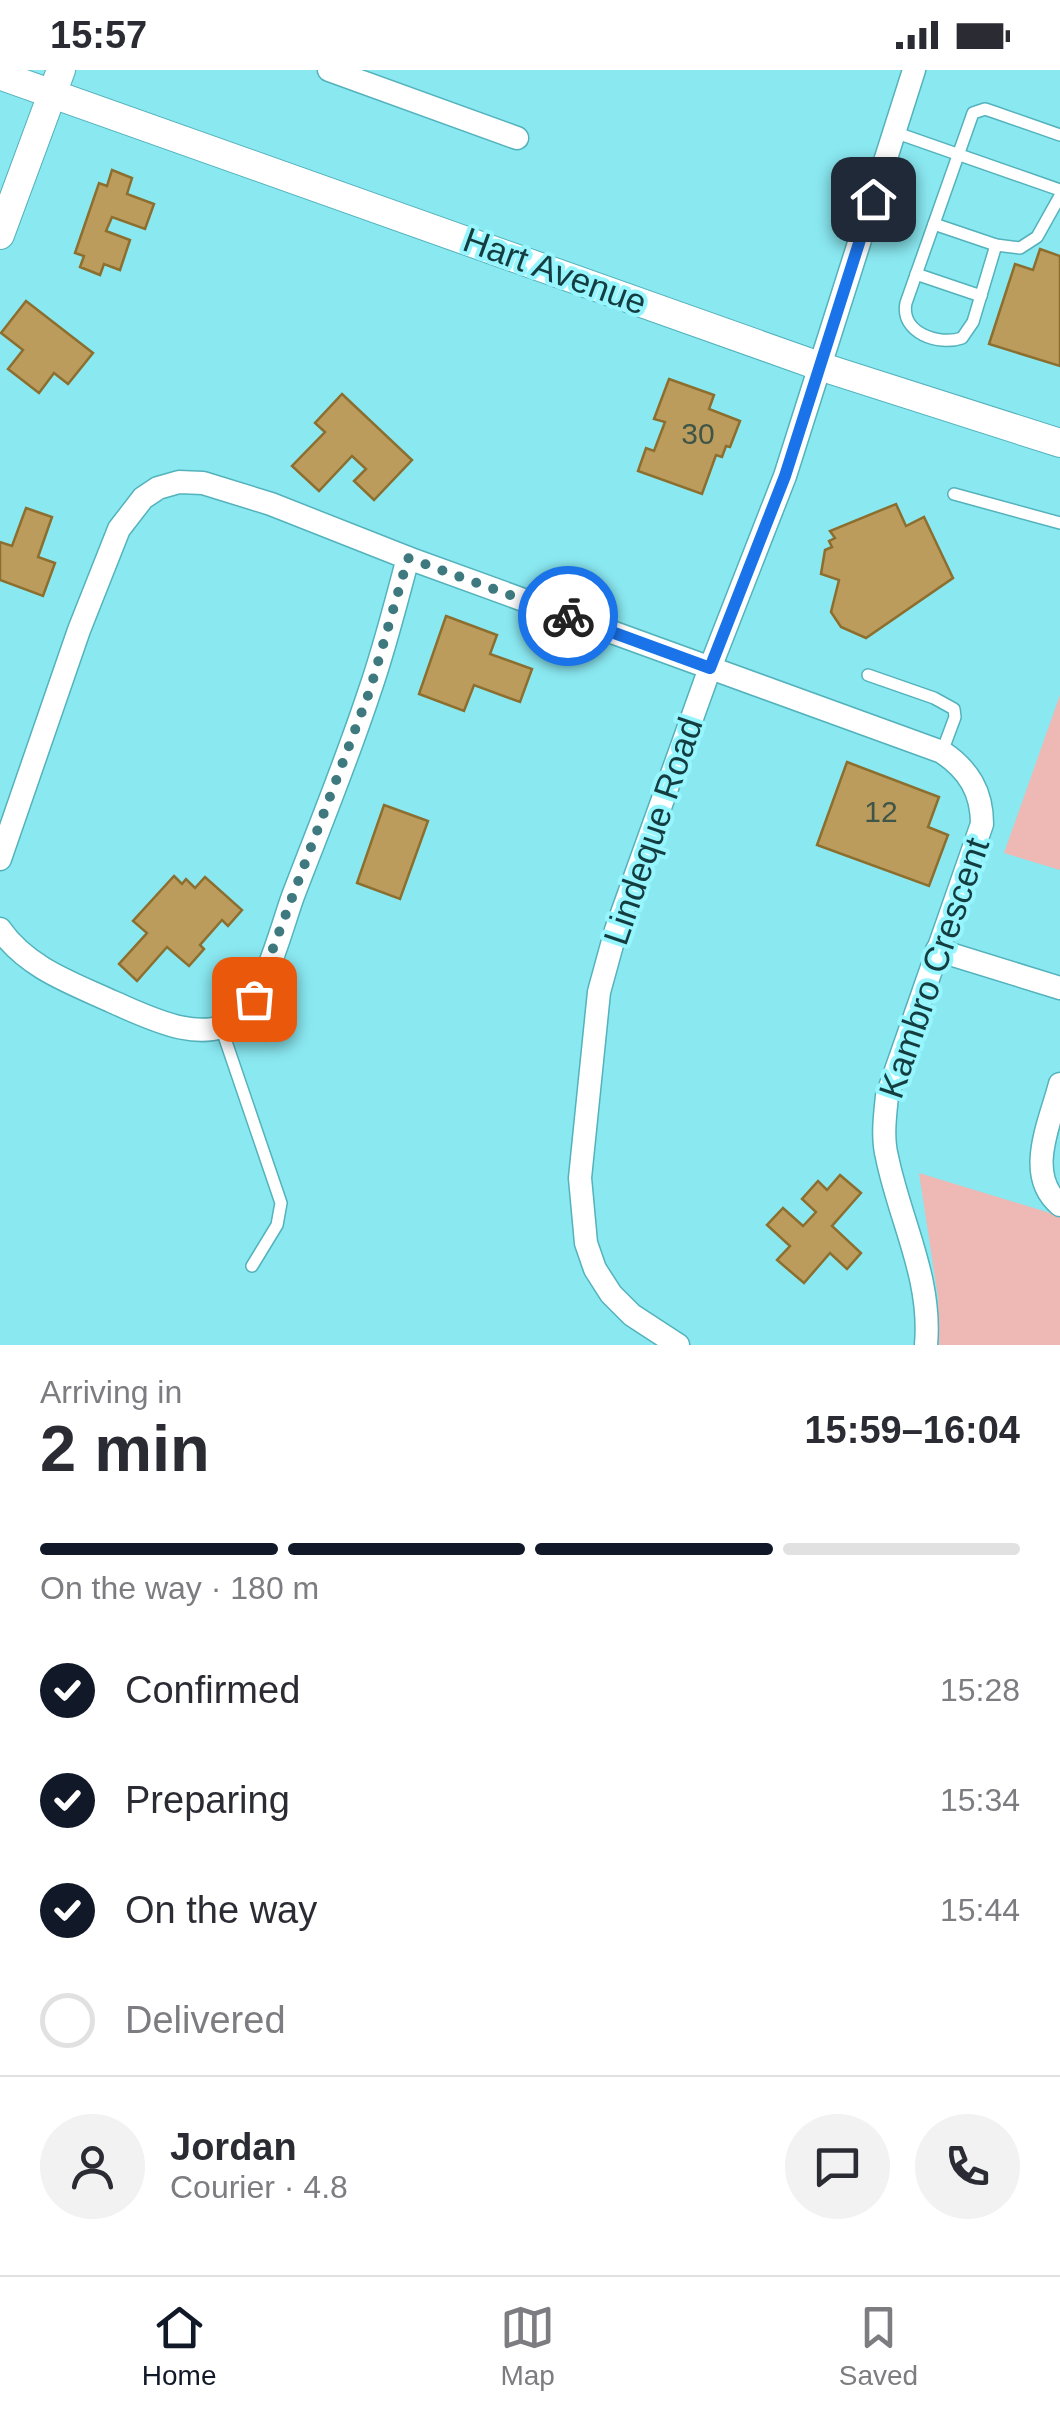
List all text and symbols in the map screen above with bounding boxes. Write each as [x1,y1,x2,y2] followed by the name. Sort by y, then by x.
[50,14,147,56] text: 15:57
[831,157,916,242] pin
[846,172,901,227] icon: home
[458,219,652,322] street label: Hart Avenue
[681,417,715,450] house number: 30
[518,566,618,666] courier
[541,589,596,644] icon: bike
[595,712,710,949] street label: Lindeque Road
[864,795,898,828] house number: 12
[871,832,996,1103] street label: Kambro Crescent
[212,957,297,1042] pin
[227,972,282,1027] icon: bag
[40,1374,182,1410] text: Arriving in
[804,1409,1020,1451] text: 15:59–16:04
[40,1412,210,1485] text: 2 min
[40,1570,319,1606] text: On the way · 180 m
[40,1663,95,1718] icon: check
[125,1669,300,1711] text: Confirmed
[940,1672,1020,1708] text: 15:28
[40,1773,95,1828] icon: check
[125,1779,290,1821] text: Preparing
[940,1782,1020,1818] text: 15:34
[40,1883,95,1938] icon: check
[125,1889,317,1931] text: On the way
[940,1892,1020,1928] text: 15:44
[125,1999,286,2041] text: Delivered
[40,2114,145,2219] button: person
[785,2114,890,2219] button: chat
[915,2114,1020,2219] button: phone
[170,2126,297,2168] text: Jordan
[170,2169,348,2205] text: Courier · 4.8
[142,2300,217,2392] tab: Home
[500,2300,555,2392] tab: Map
[839,2300,918,2392] tab: Saved

